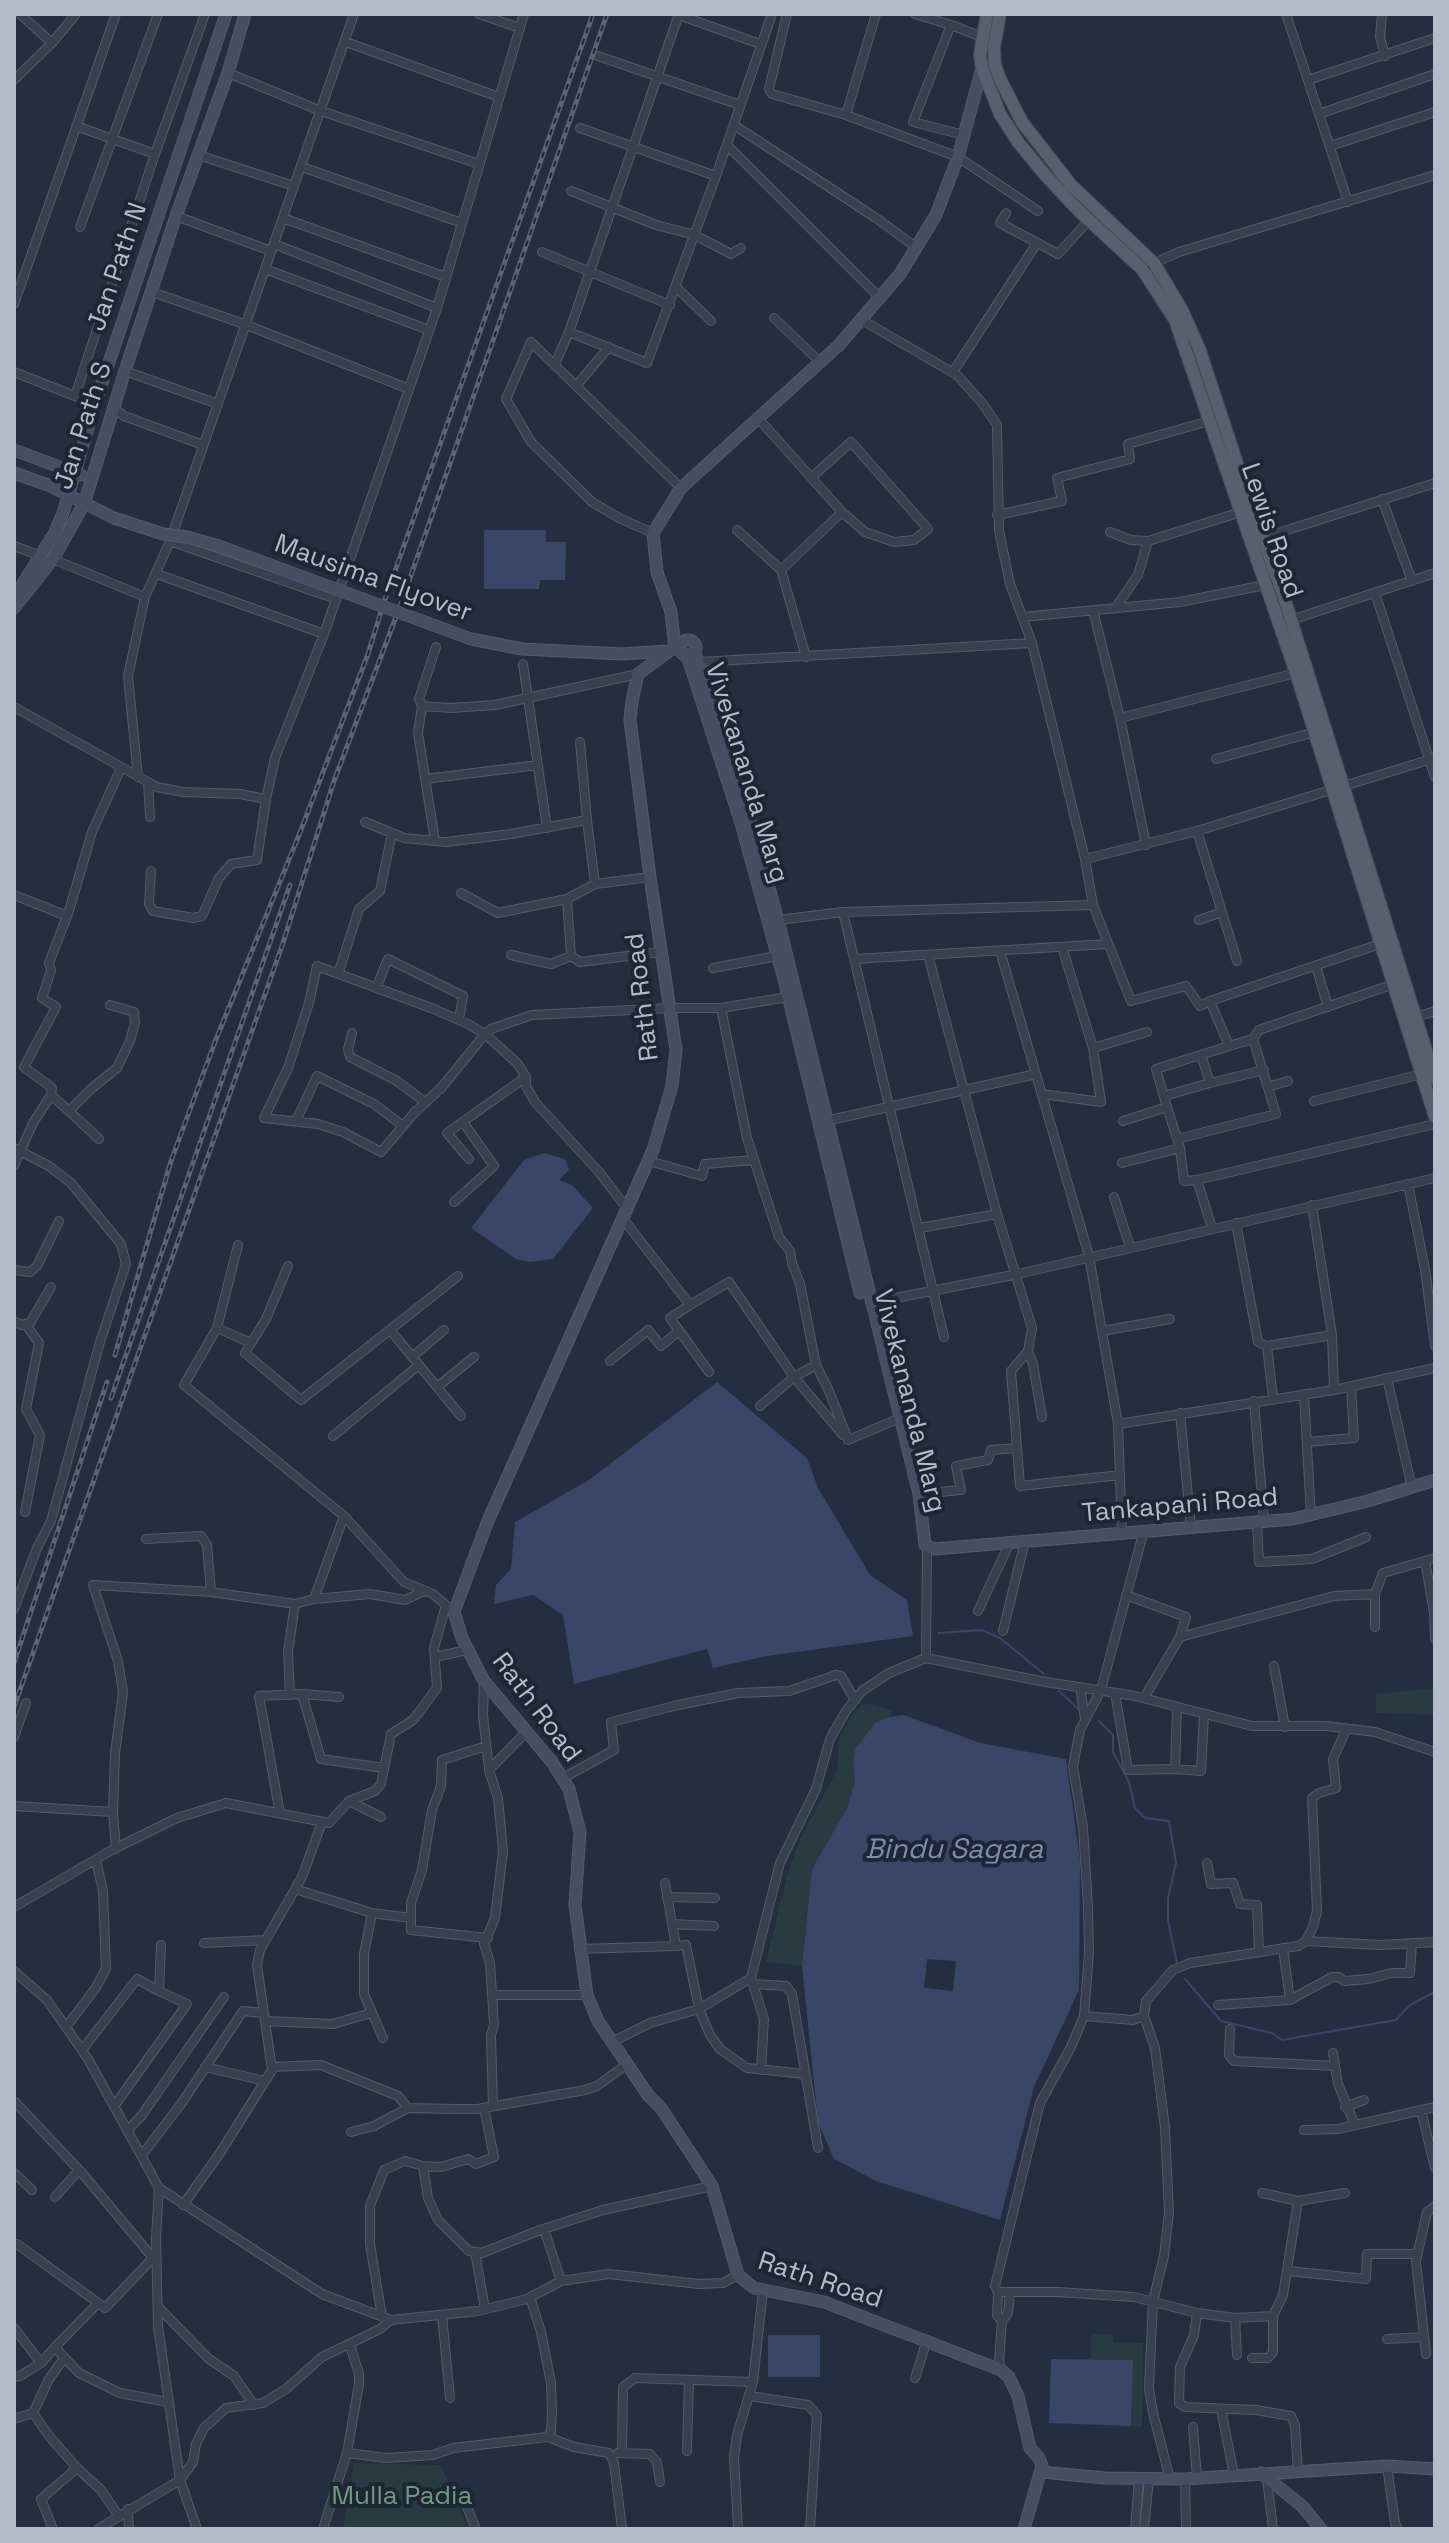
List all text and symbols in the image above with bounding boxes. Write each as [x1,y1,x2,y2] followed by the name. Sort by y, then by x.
[81,199,155,335] street label: Jan Path N
[49,358,119,494] street label: Jan Path S
[1233,459,1309,603] street label: Lewis Road
[270,529,476,629] street label: Mausima Flyover
[698,659,794,887] street label: Vivekananda Marg
[620,931,666,1063] street label: Rath Road
[866,1286,952,1516] street label: Vivekananda Marg
[1080,1482,1280,1530] street label: Tankapani Road
[485,1647,587,1769] street label: Rath Road
[865,1833,1043,1867] water label: Bindu Sagara
[754,2246,886,2316] street label: Rath Road
[332,2481,472,2513] park label: Mulla Padia

